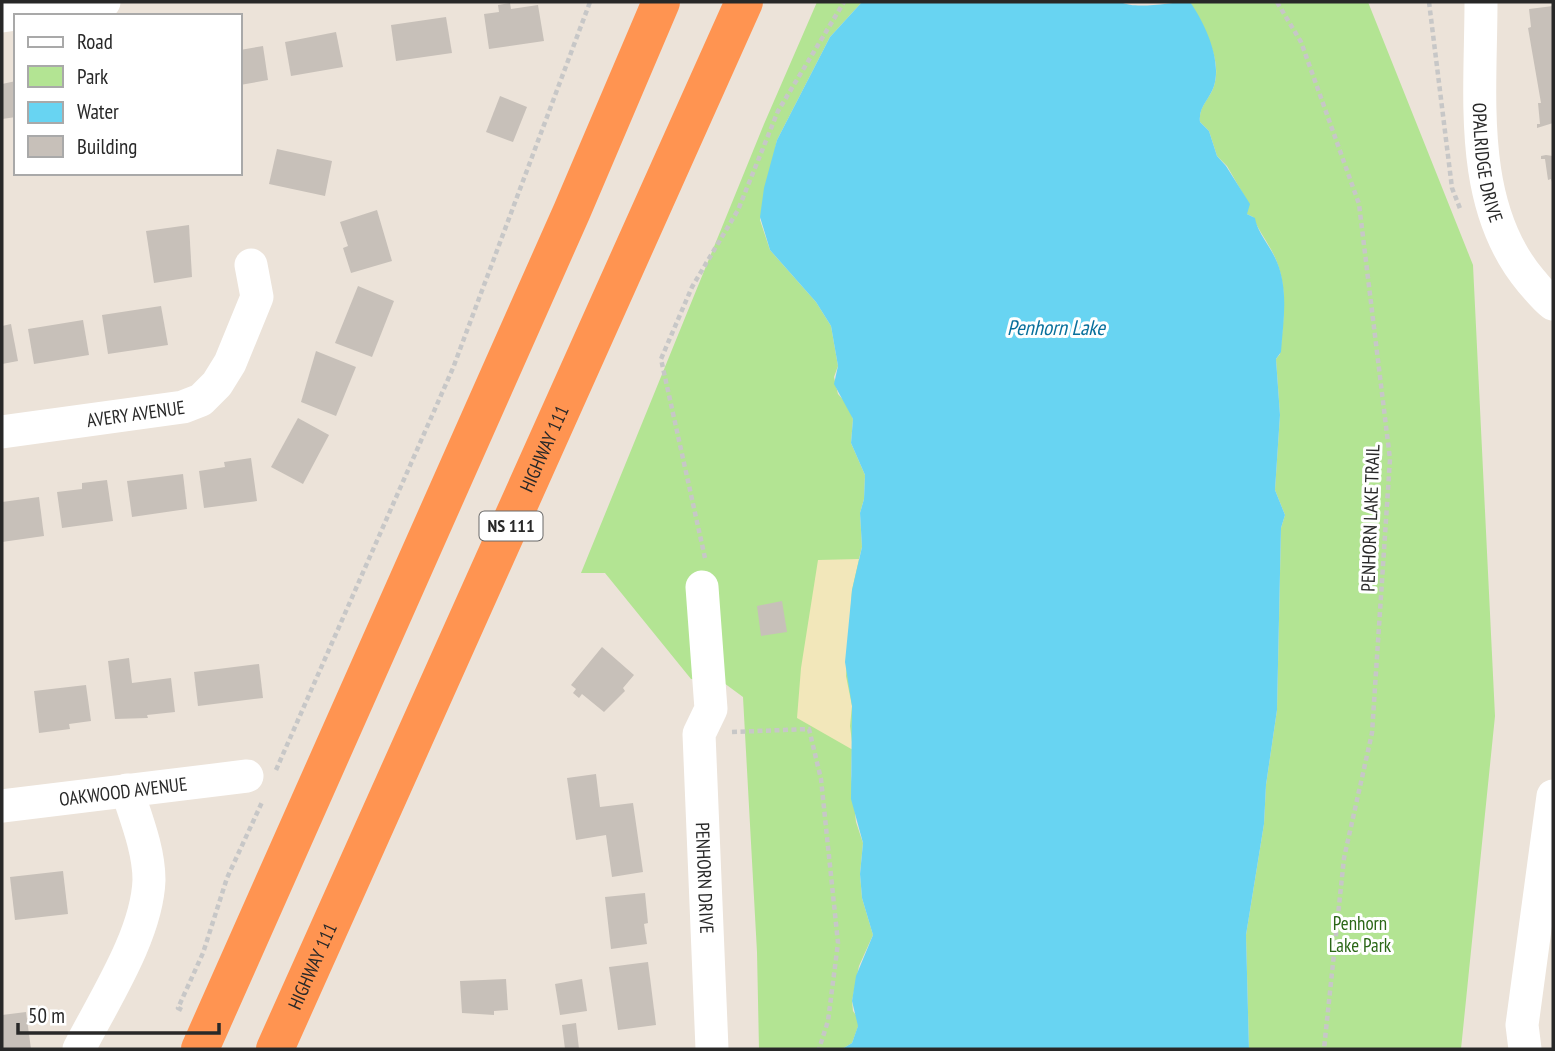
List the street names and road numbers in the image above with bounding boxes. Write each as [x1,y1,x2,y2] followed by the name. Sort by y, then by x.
[1468,102,1509,225] street label: OPALRIDGE DRIVE
[85,395,186,432] street label: AVERY AVENUE
[514,401,574,496] street label: HIGHWAY 111
[1355,444,1385,592] street label: PENHORN LAKE TRAIL
[480,512,542,540] road number: NS 111
[58,771,188,811] street label: OAKWOOD AVENUE
[691,822,719,934] street label: PENHORN DRIVE
[282,919,342,1013] street label: HIGHWAY 111

